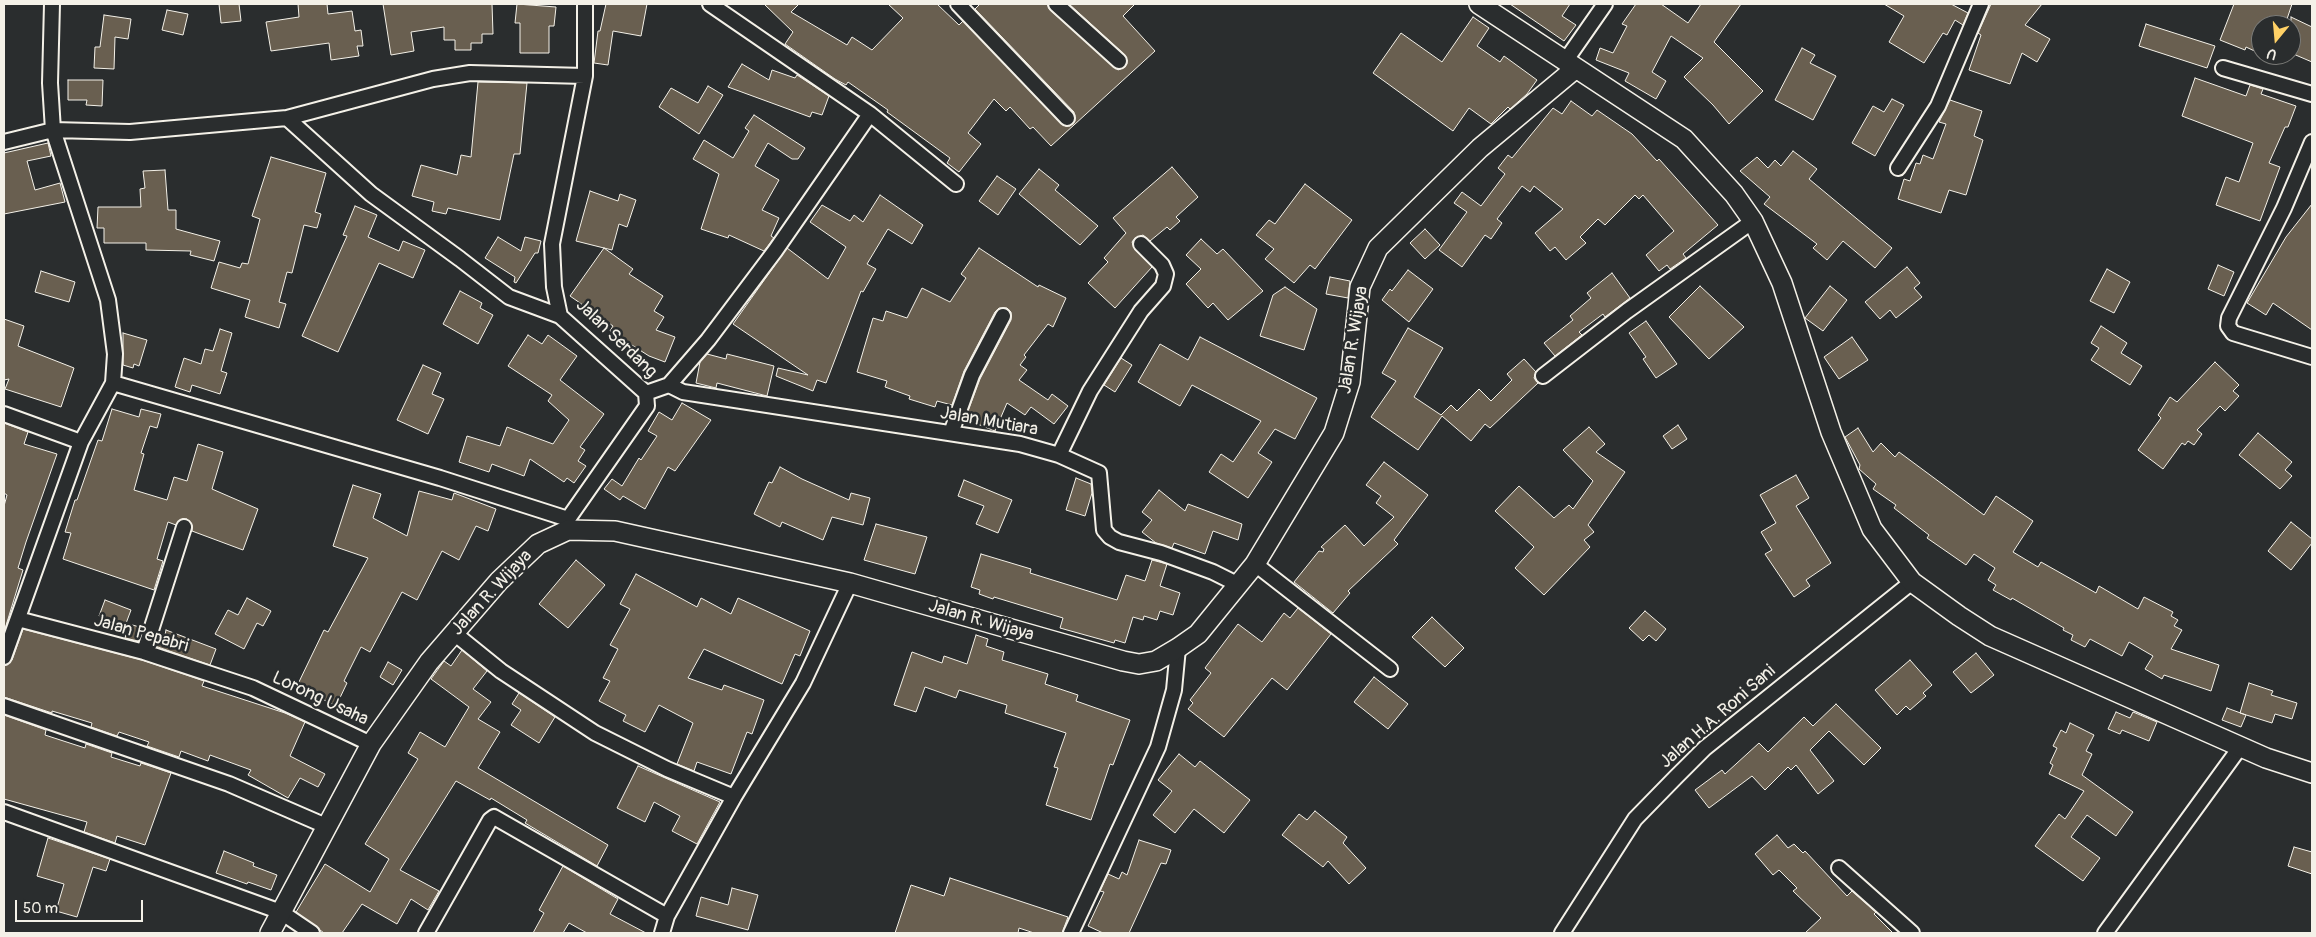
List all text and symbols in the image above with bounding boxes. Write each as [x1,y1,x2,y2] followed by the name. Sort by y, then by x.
[2251,15,2301,65] north arrow
[2265,44,2279,63] text: U
[1335,284,1373,396] street label: Jalan R. Wijaya
[571,295,661,383] street label: Jalan Serdang
[938,403,1040,441] street label: Jalan Mutiara
[447,546,537,640] street label: Jalan R. Wijaya
[926,596,1036,646] street label: Jalan R. Wijaya
[91,610,191,658] street label: Jalan Pepabri
[1656,661,1780,773] street label: Jalan H.A. Roni Sani
[268,667,372,731] street label: Lorong Usaha
[18,890,145,922] scale bar
[23,899,58,918] text: 50 m

